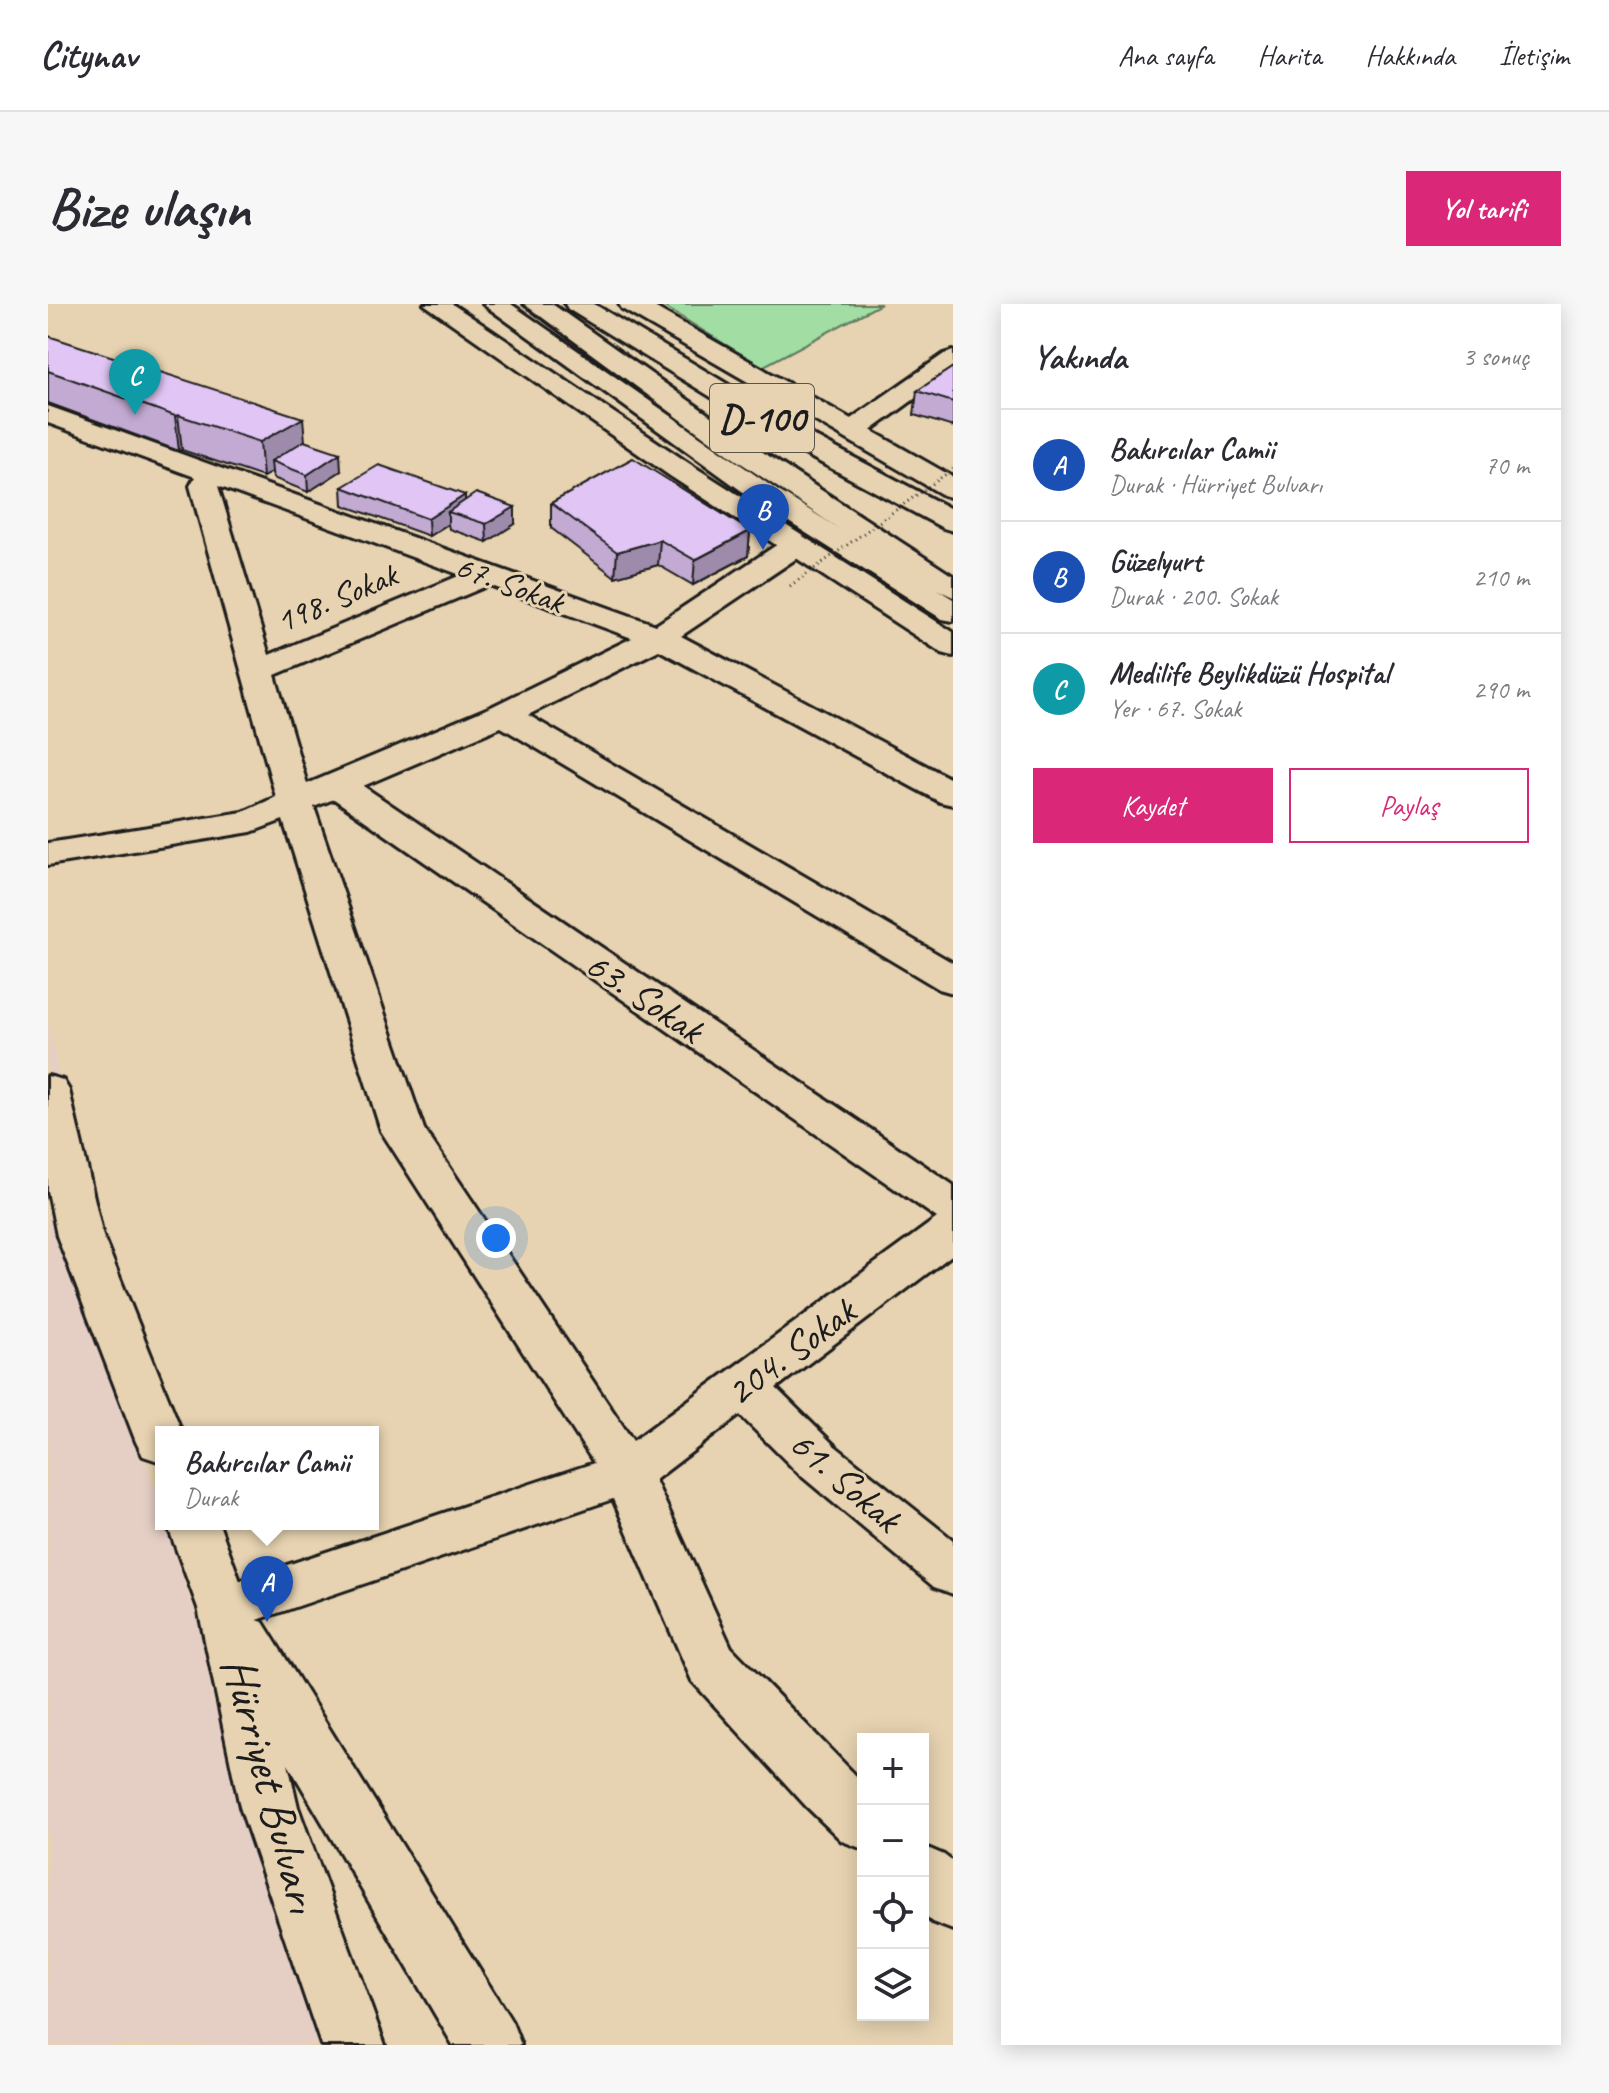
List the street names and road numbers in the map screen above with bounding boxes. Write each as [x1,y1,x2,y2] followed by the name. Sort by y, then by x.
[710,384,814,452] road number: D-100
[450,544,572,624] street label: 67. Sokak
[269,552,406,642] street label: 198. Sokak
[576,939,715,1056] street label: 63. Sokak
[716,1285,867,1417] street label: 204. Sokak
[779,1419,913,1544] street label: 61. Sokak
[208,1650,334,1920] street label: Hürriyet Bulvarı

